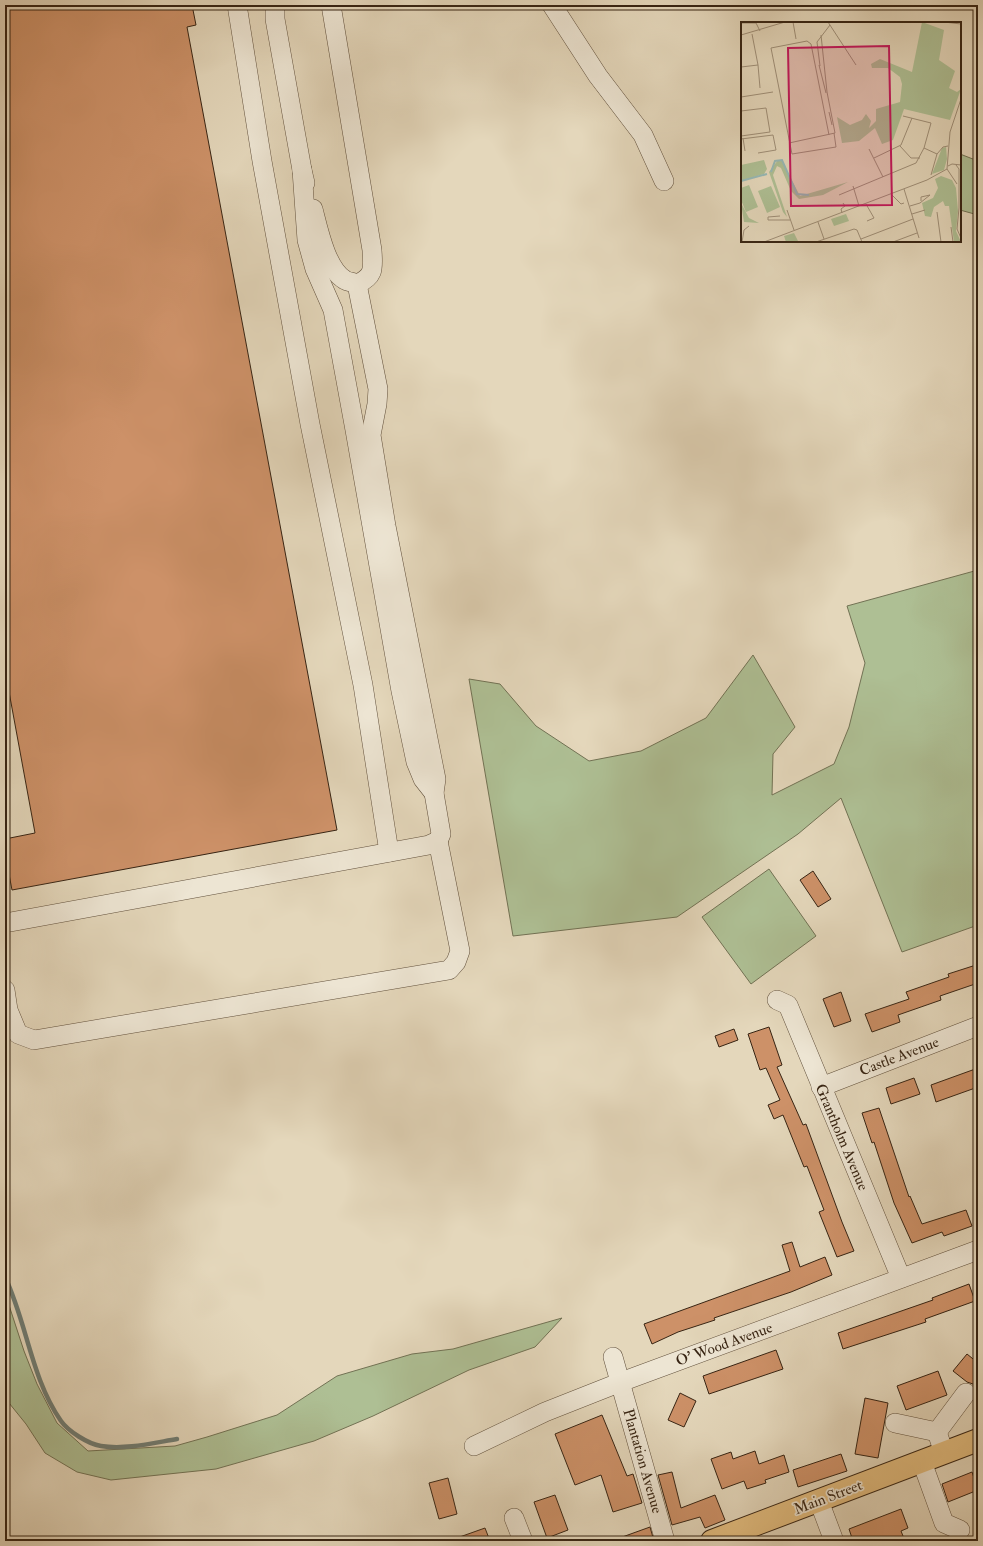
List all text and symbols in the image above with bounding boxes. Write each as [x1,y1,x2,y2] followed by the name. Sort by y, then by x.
[741,22,961,242] inset map
[857,1033,942,1080] street label: Castle Avenue
[811,1081,873,1193] street label: Grantholm Avenue
[673,1318,775,1371] street label: O' Wood Avenue
[619,1407,667,1516] street label: Plantation Avenue
[791,1476,865,1519] street label: Main Street

